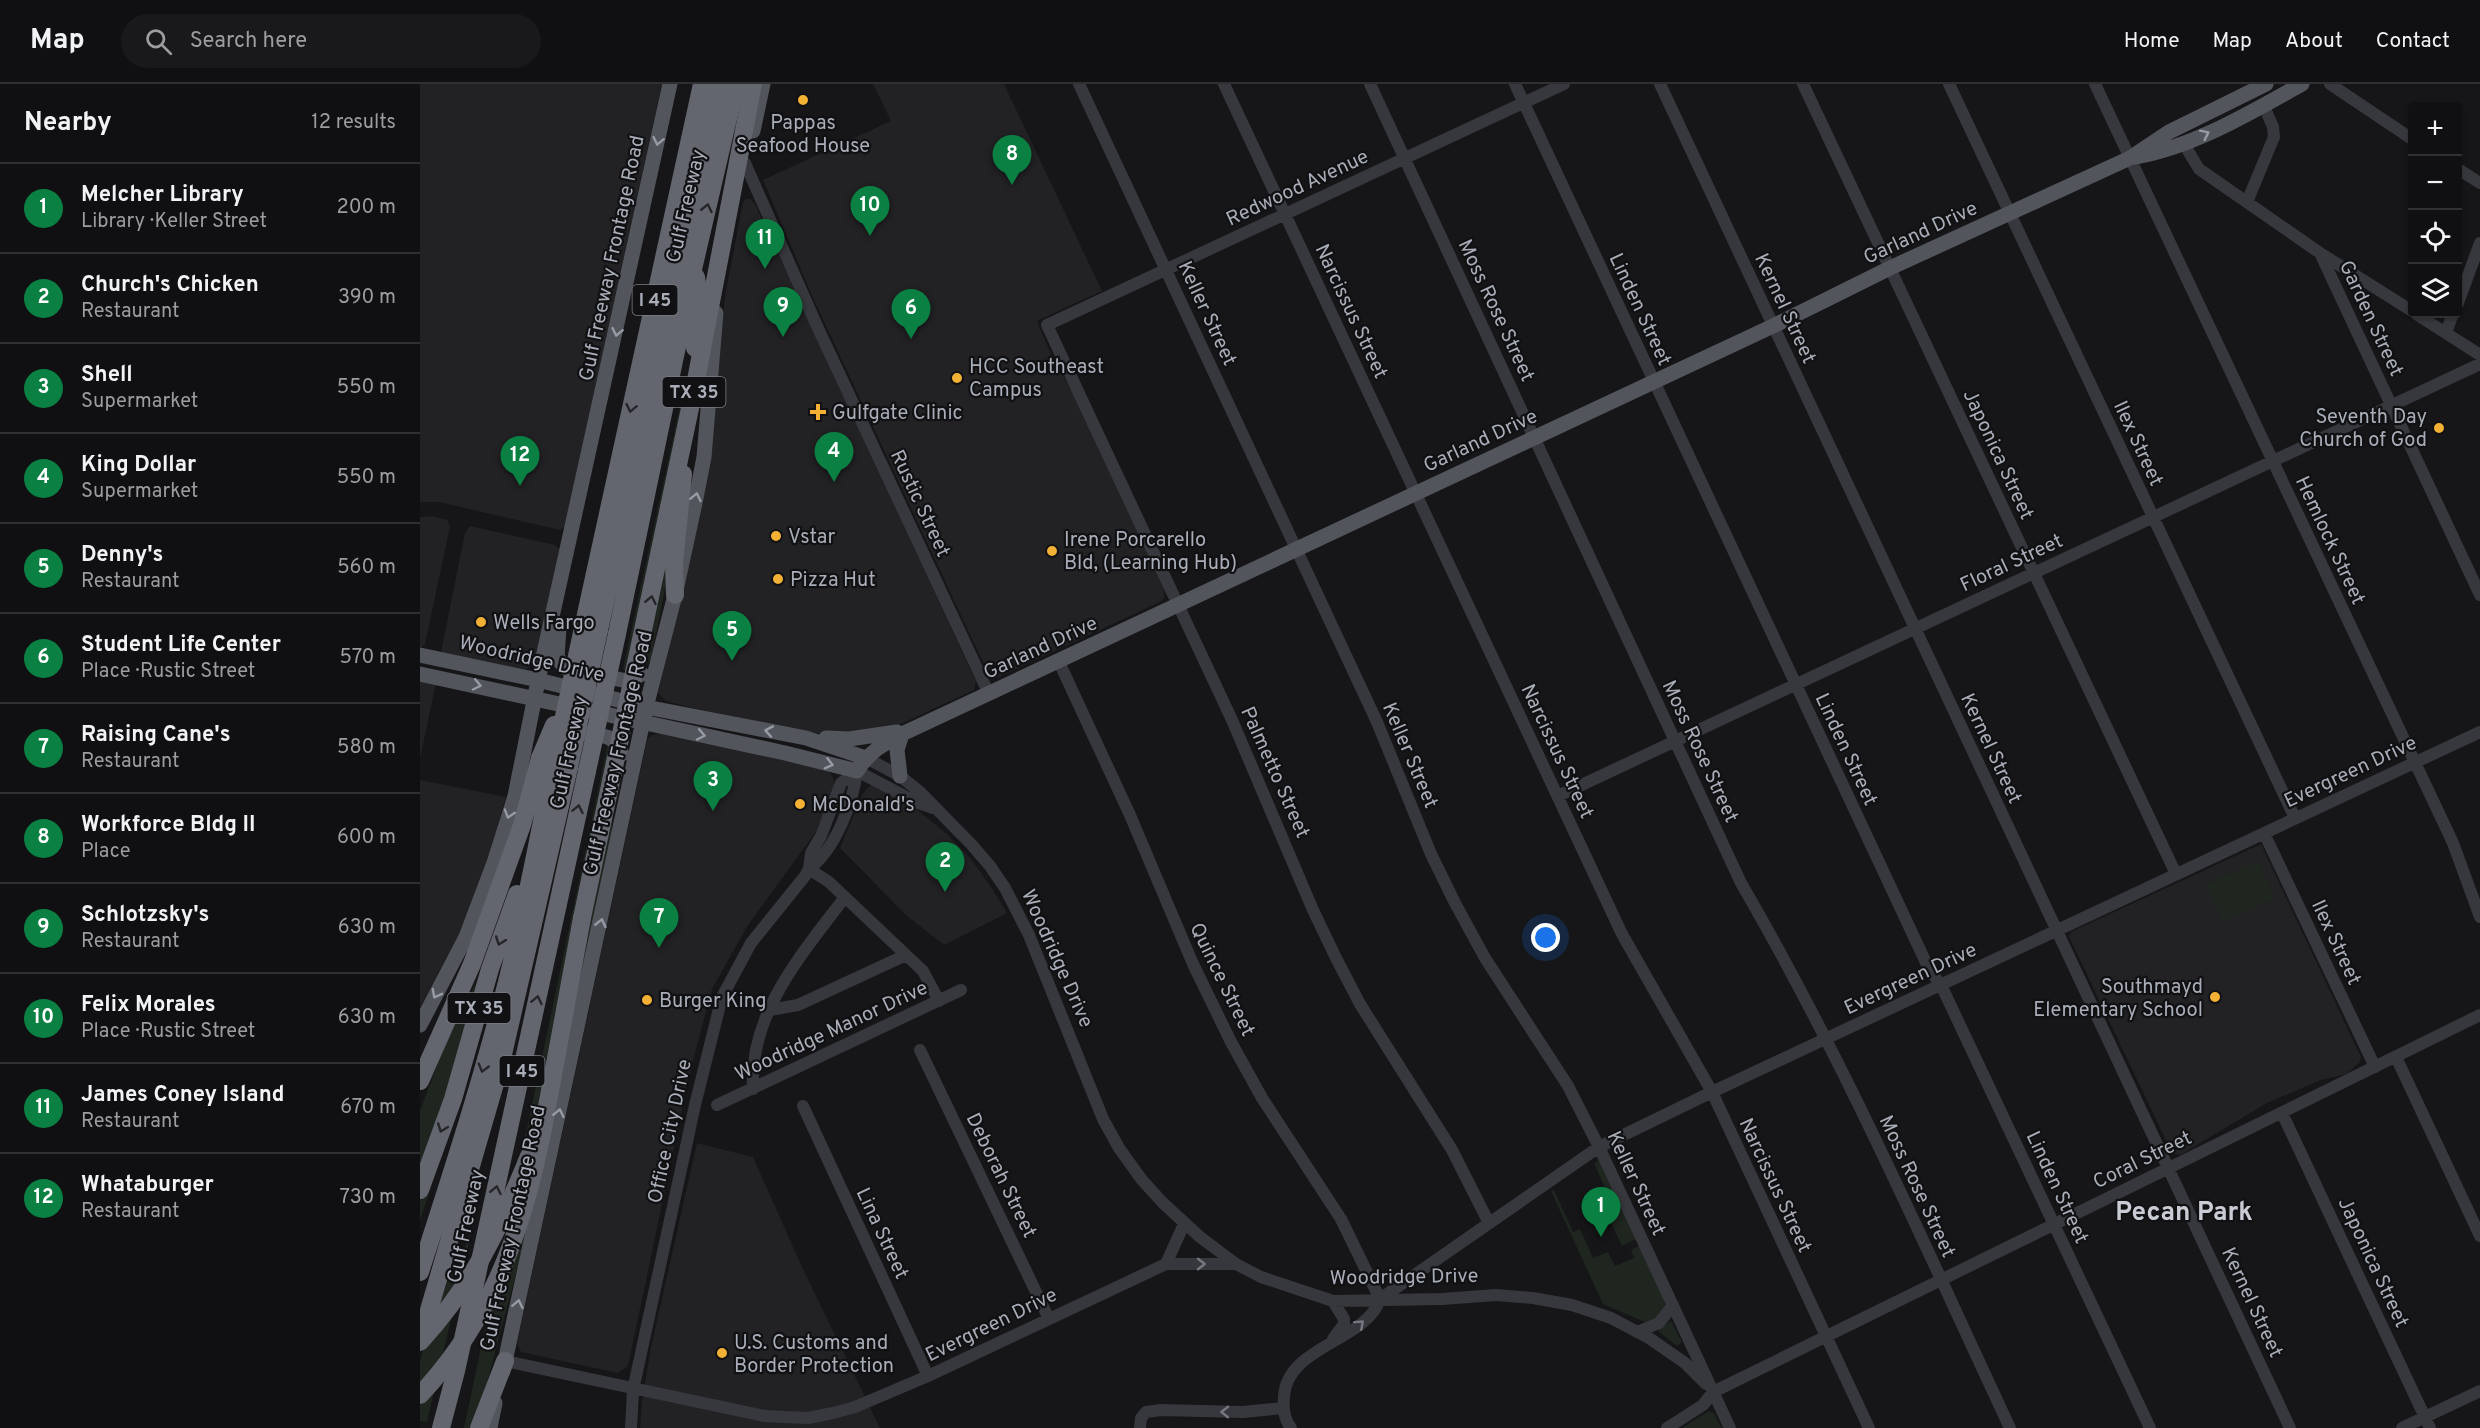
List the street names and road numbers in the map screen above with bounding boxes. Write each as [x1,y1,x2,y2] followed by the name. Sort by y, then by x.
[574,133,652,384] street label: Gulf Freeway Frontage Road
[1222,144,1373,233] street label: Redwood Avenue
[661,147,713,266] street label: Gulf Freeway
[1860,196,1982,272] street label: Garland Drive
[1451,236,1540,386] street label: Moss Rose Street
[1308,240,1393,383] street label: Narcissus Street
[1602,249,1677,370] street label: Linden Street
[1747,250,1821,368] street label: Kernel Street
[1171,257,1242,370] street label: Keller Street
[2332,257,2408,381] street label: Garden Street
[632,285,678,315] road number: I 45
[662,377,726,407] road number: TX 35
[1956,386,2039,524] street label: Japonica Street
[2106,397,2168,491] street label: Ilex Street
[1420,404,1542,480] street label: Garland Drive
[883,446,955,562] street label: Rustic Street
[2288,472,2370,609] street label: Hemlock Street
[1956,529,2067,599] street label: Floral Street
[980,611,1102,687] street label: Garland Drive
[578,629,660,878] street label: Gulf Freeway Frontage Road
[456,631,607,689] street label: Woodridge Drive
[1655,677,1744,827] street label: Moss Rose Street
[1514,680,1599,823] street label: Narcissus Street
[1808,689,1883,810] street label: Linden Street
[1953,690,2027,808] street label: Kernel Street
[545,693,595,812] street label: Gulf Freeway
[1375,699,1443,813] street label: Keller Street
[1234,703,1315,843] street label: Palmetto Street
[2280,731,2421,815] street label: Evergreen Drive
[1014,886,1098,1032] street label: Woodridge Drive
[2304,896,2366,990] street label: Ilex Street
[1183,919,1260,1041] street label: Quince Street
[1840,938,1981,1022] street label: Evergreen Drive
[731,976,932,1088] street label: Woodridge Manor Drive
[448,993,510,1023] road number: TX 35
[500,1056,544,1086] road number: I 45
[643,1057,699,1206] street label: Office City Drive
[475,1103,553,1354] street label: Gulf Freeway Frontage Road
[959,1109,1042,1243] street label: Deborah Street
[1872,1112,1961,1262] street label: Moss Rose Street
[1732,1114,1817,1257] street label: Narcissus Street
[2089,1126,2197,1196] street label: Coral Street
[1600,1127,1671,1240] street label: Keller Street
[2019,1127,2094,1248] street label: Linden Street
[442,1167,492,1286] street label: Gulf Freeway
[849,1184,914,1284] street label: Lina Street
[2331,1194,2414,1332] street label: Japonica Street
[2214,1244,2288,1362] street label: Kernel Street
[1330,1264,1479,1292] street label: Woodridge Drive
[922,1283,1062,1369] street label: Evergreen Drive

